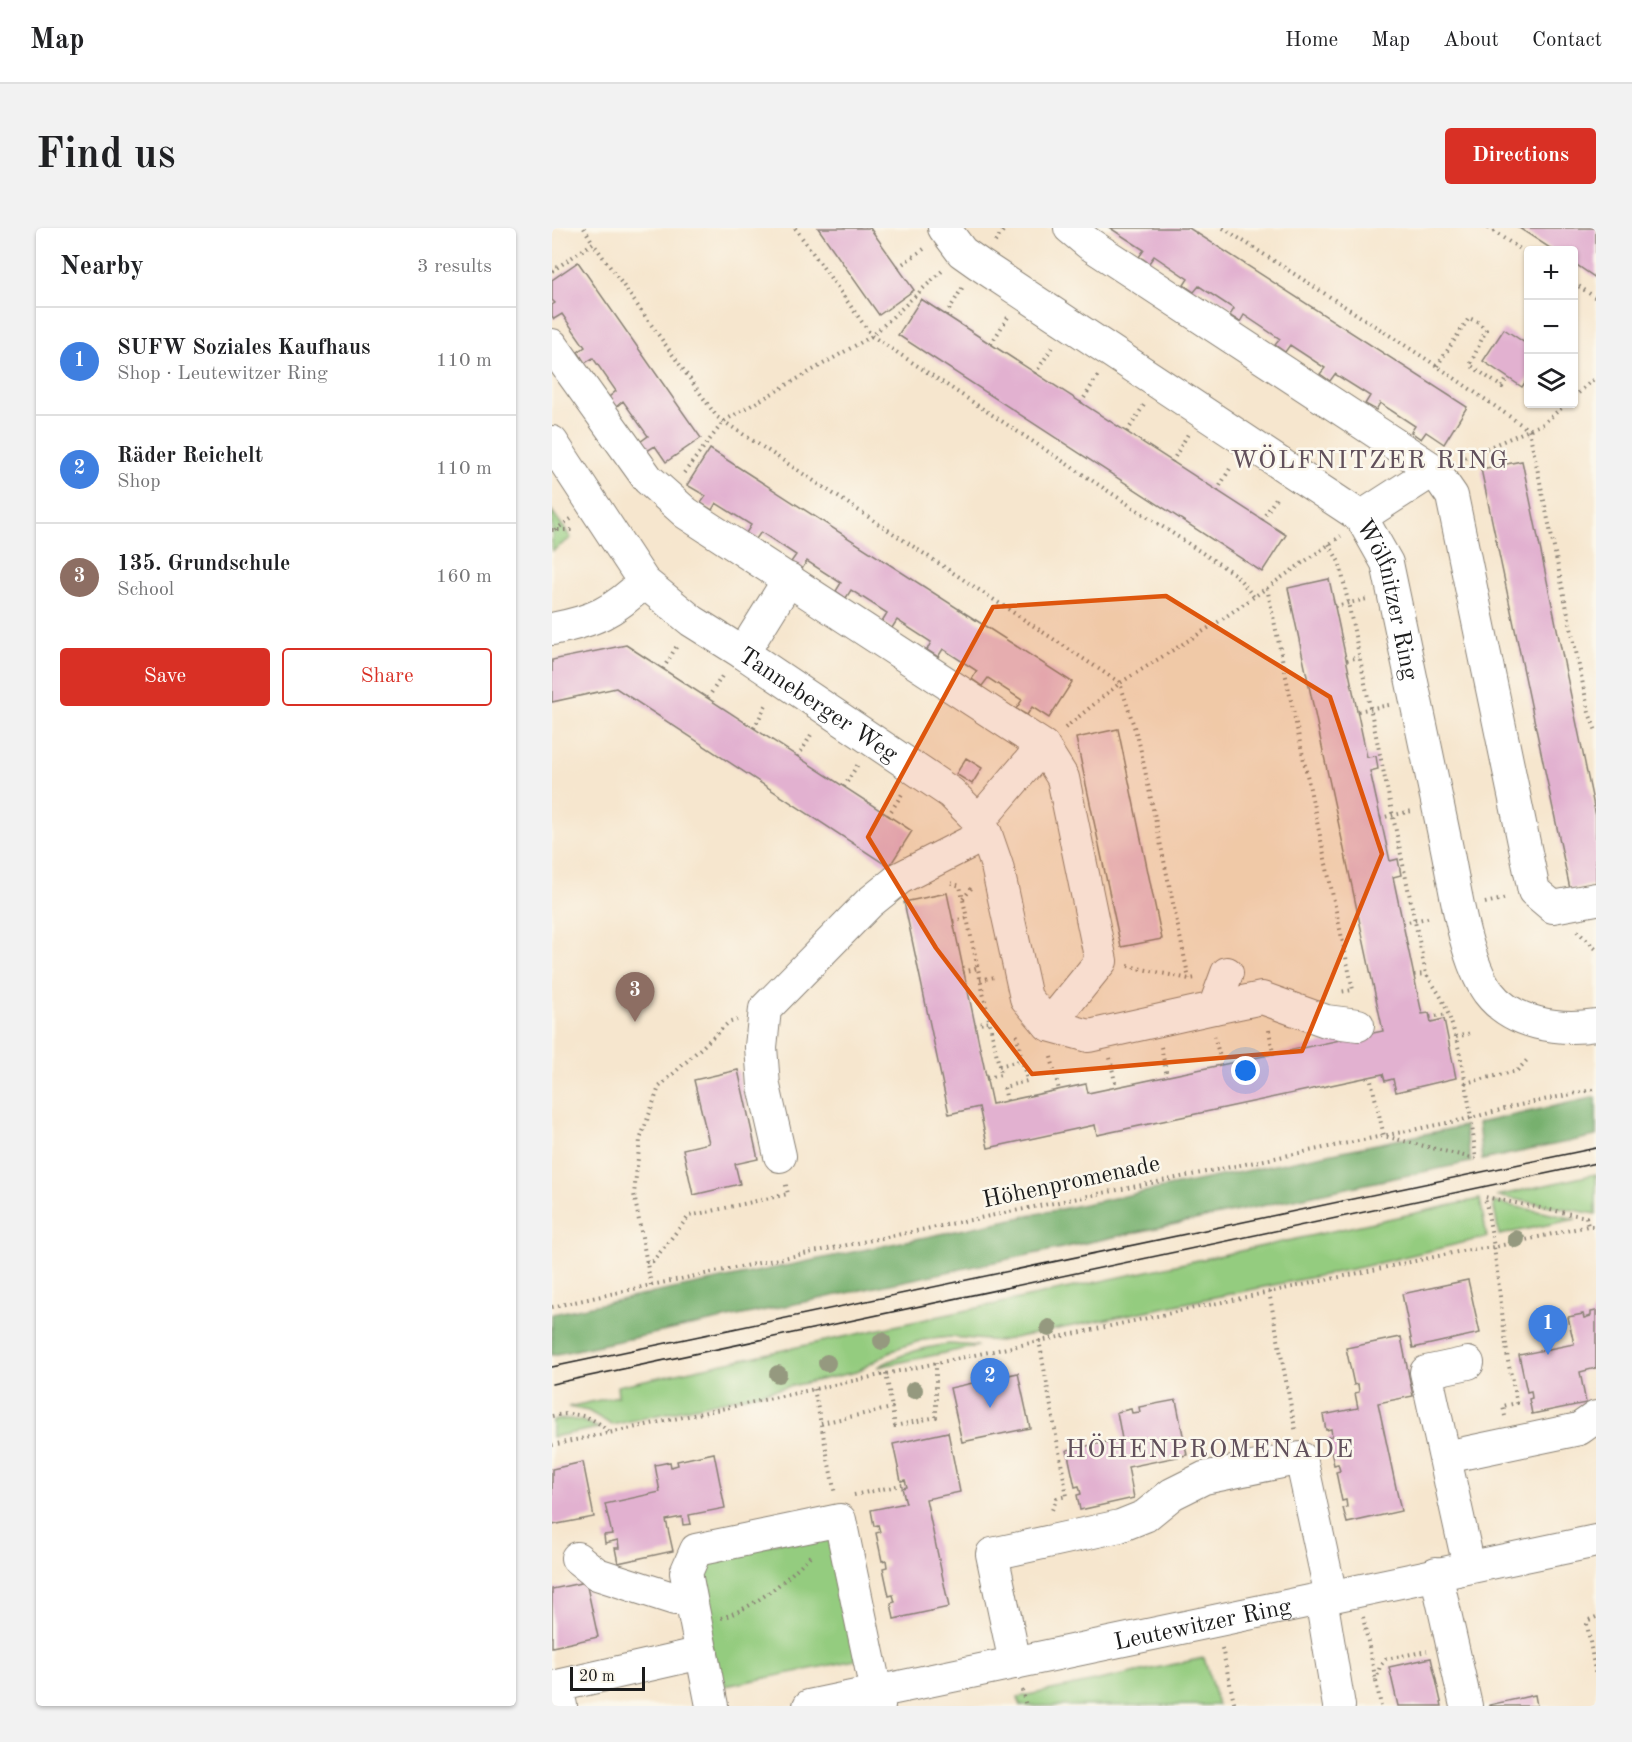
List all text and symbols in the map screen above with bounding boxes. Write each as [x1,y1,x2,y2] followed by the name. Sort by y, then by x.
[30,27,84,55] text: Map
[1285,30,1338,51] text: Home
[1371,30,1410,51] text: Map
[1443,30,1499,51] text: About
[1532,30,1602,51] text: Contact
[1445,128,1596,184] button: Directions
[36,135,175,177] text: Find us
[1524,246,1578,408] map controls
[1524,246,1578,300] button: +
[60,254,144,280] text: Nearby
[417,257,492,277] text: 3 results
[1524,300,1578,354] button: −
[117,337,371,359] text: SUFW Soziales Kaufhaus
[74,351,85,371] text: 1
[436,351,492,371] text: 110 m
[1524,354,1578,408] button: layers
[117,364,328,384] text: Shop · Leutewitzer Ring
[1230,444,1510,474] district label: WÖLFNITZER RING
[117,445,263,467] text: Räder Reichelt
[74,459,85,479] text: 2
[436,459,492,479] text: 110 m
[117,472,161,492] text: Shop
[1351,516,1421,682] street label: Wölfnitzer Ring
[117,553,291,575] text: 135. Grundschule
[74,567,85,587] text: 3
[436,567,492,587] text: 160 m
[117,580,174,600] text: School
[734,644,902,768] street label: Tanneberger Weg
[60,648,270,706] button: Save
[282,648,492,706] button: Share
[616,972,655,1022] pin: 3
[1231,1056,1260,1085] your location
[981,1152,1162,1213] street label: Höhenpromenade
[1528,1306,1568,1355] pin: 1
[970,1358,1010,1408] pin: 2
[1065,1433,1355,1463] district label: HÖHENPROMENADE
[1112,1595,1294,1656] street label: Leutewitzer Ring
[570,1664,645,1692] scale bar
[579,1669,615,1685] text: 20 m

